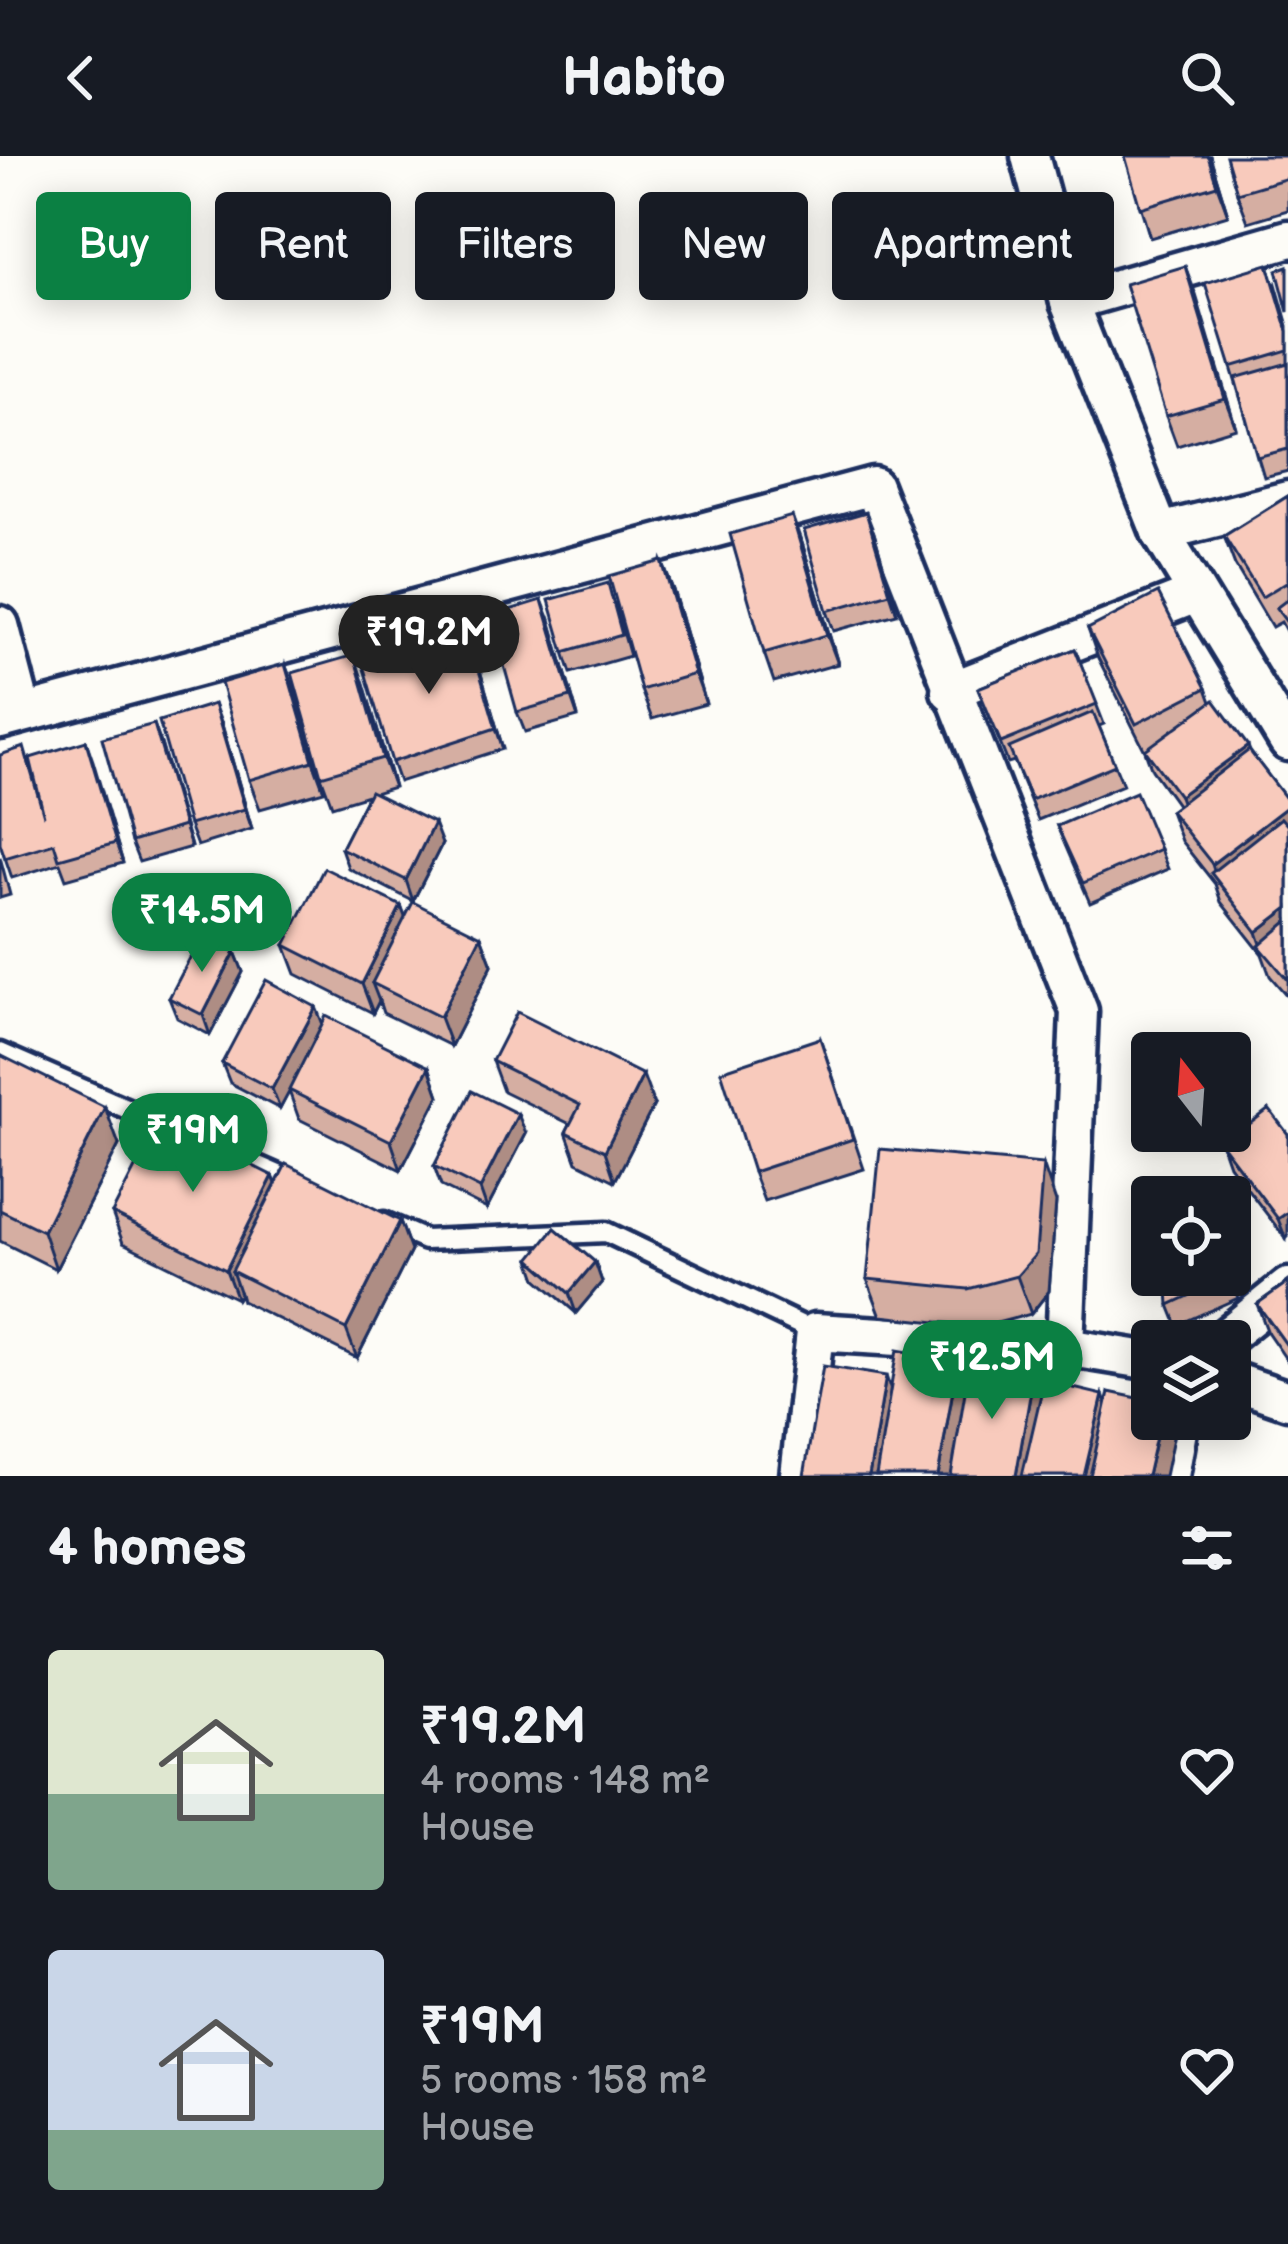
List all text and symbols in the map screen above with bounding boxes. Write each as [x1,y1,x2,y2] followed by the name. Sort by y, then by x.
[48,45,114,111] icon: back
[1174,45,1240,111] icon: search
[562,46,726,111] text: Habito
[36,192,191,300] chip: Buy
[215,192,391,300] chip: Rent
[415,192,615,300] chip: Filters
[639,192,808,300] chip: New
[832,192,1114,300] chip: Apartment
[331,595,527,697] pin: ₹19.2M
[365,610,493,657] text: ₹19.2M
[104,873,300,975] pin: ₹14.5M
[139,888,265,935] text: ₹14.5M
[1131,1032,1251,1152] north arrow
[1131,1032,1251,1440] map controls
[122,1093,264,1195] pin: ₹19M
[145,1108,241,1155] text: ₹19M
[1131,1176,1251,1296] button: locate
[894,1320,1090,1422] pin: ₹12.5M
[1131,1320,1251,1440] button: layers
[929,1335,1055,1382] text: ₹12.5M
[1174,1515,1240,1581] icon: filters
[48,1518,247,1579] text: 4 homes
[420,1697,586,1758] text: ₹19.2M
[144,1698,288,1842] icon: home
[1174,1737,1240,1803] icon: heart
[420,1758,710,1805] text: 4 rooms · 148 m²
[420,1805,534,1852] text: House
[420,1997,545,2058] text: ₹19M
[144,1998,288,2142] icon: home
[1174,2037,1240,2103] icon: heart
[420,2058,707,2105] text: 5 rooms · 158 m²
[420,2105,534,2152] text: House

